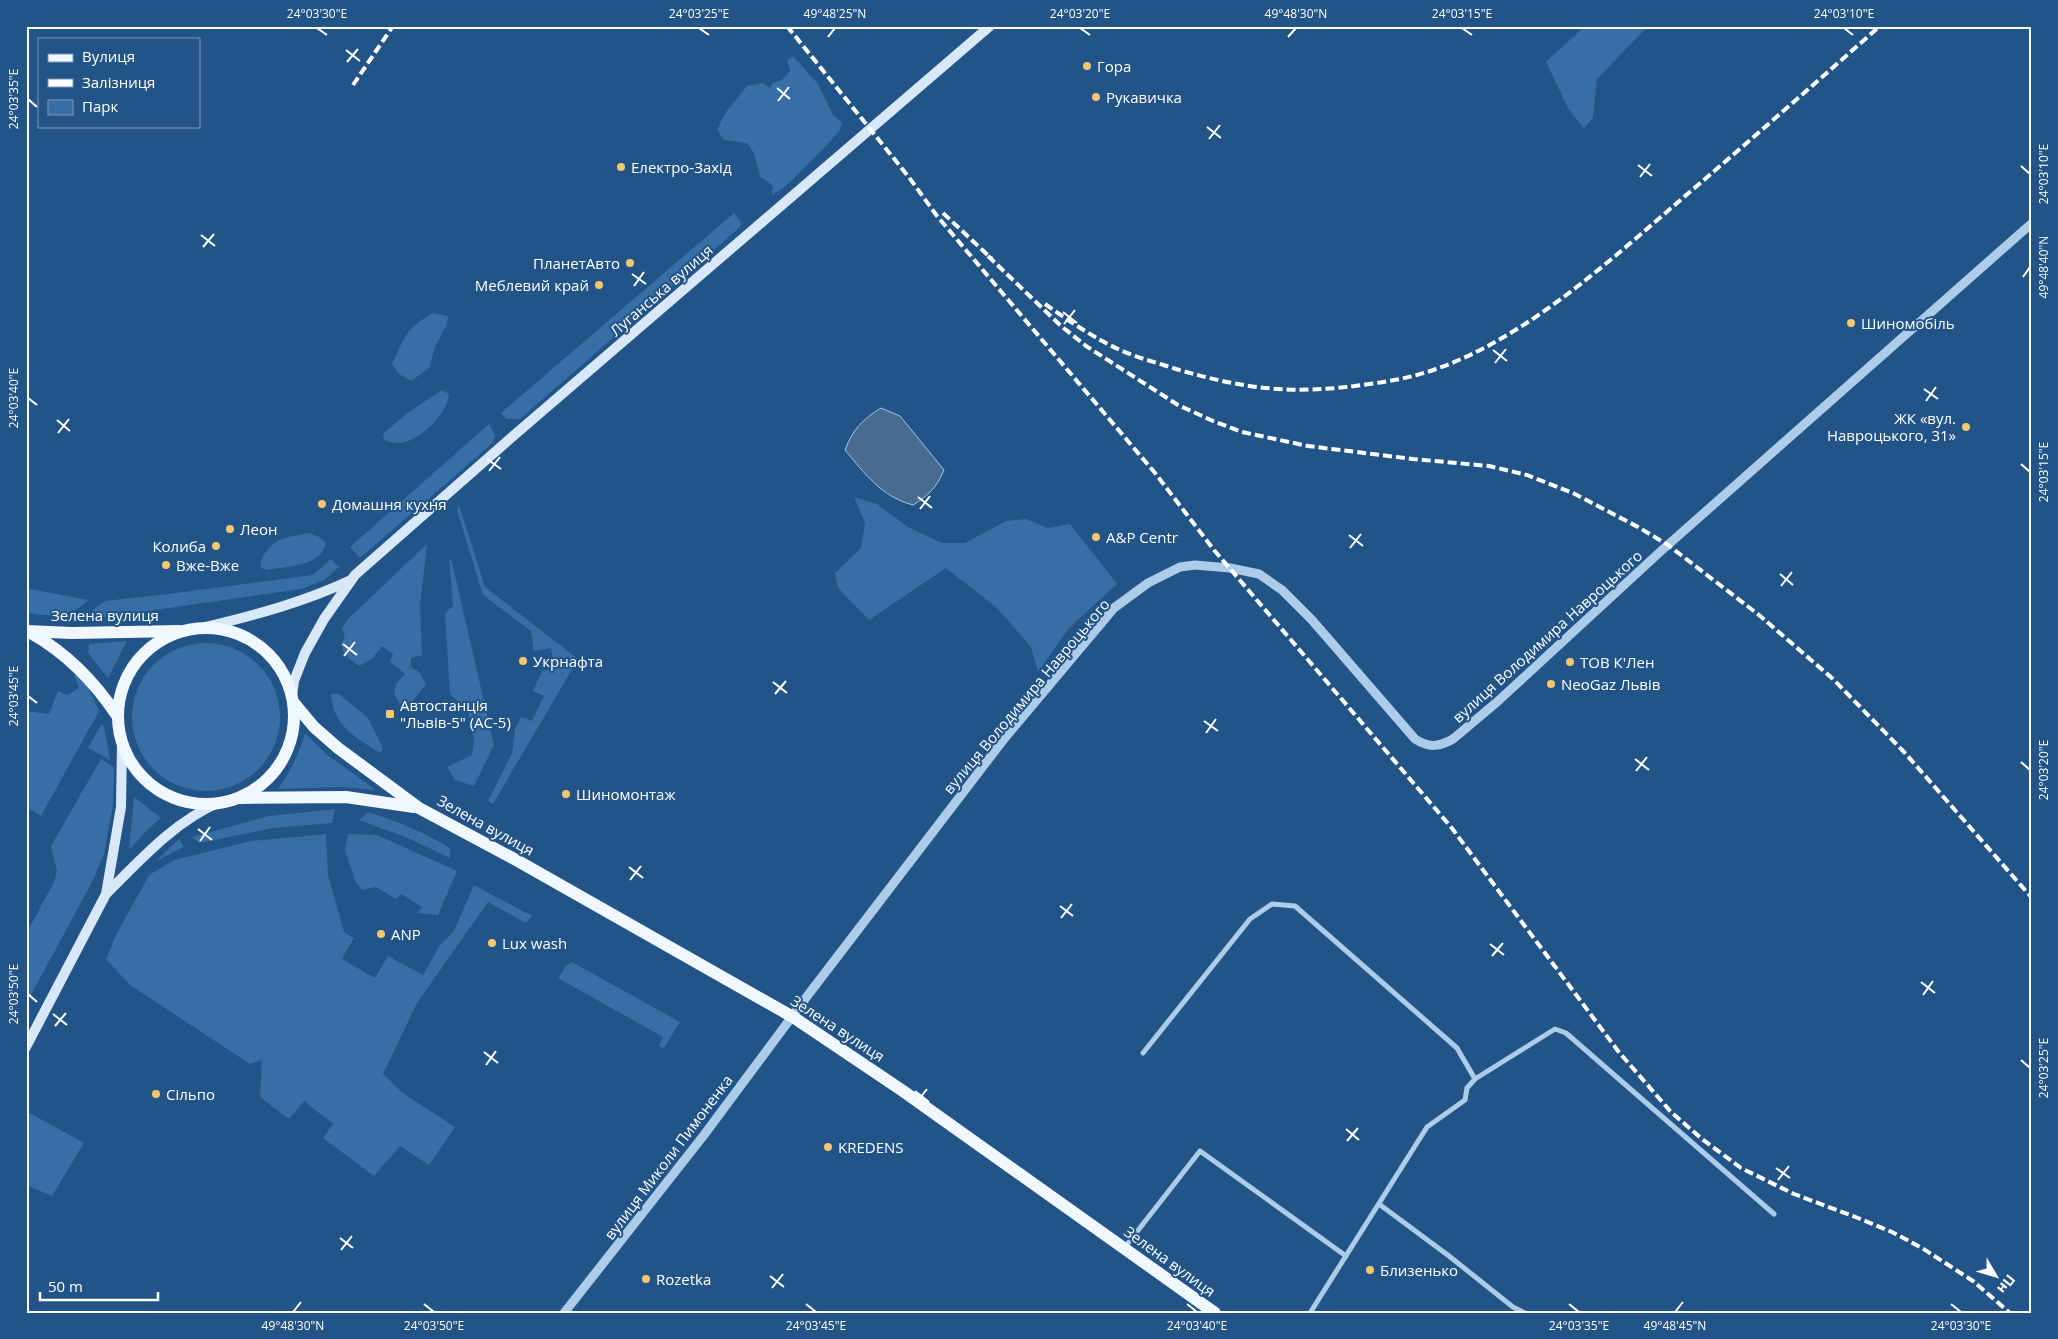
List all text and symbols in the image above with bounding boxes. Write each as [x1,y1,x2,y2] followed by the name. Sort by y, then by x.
[287,5,347,22] text: 24°03'30"E
[669,5,729,22] text: 24°03'25"E
[804,5,866,22] text: 49°48'25"N
[1050,5,1110,22] text: 24°03'20"E
[1265,5,1327,22] text: 49°48'30"N
[1432,5,1492,22] text: 24°03'15"E
[1814,5,1874,22] text: 24°03'10"E
[38,38,200,128] legend
[82,46,135,66] text: Вулиця
[1097,56,1131,76] place label: Гора
[1081,60,1093,72] marker: Гора
[5,69,22,129] text: 24°03'35"E
[82,72,155,92] text: Залізниця
[1106,87,1182,107] place label: Рукавичка
[1090,91,1102,103] marker: Рукавичка
[82,96,118,116] text: Парк
[2035,144,2052,204] text: 24°03'10"E
[631,157,732,177] place label: Електро-Захід
[615,161,627,173] marker: Електро-Захід
[2035,236,2052,298] text: 49°48'40"N
[605,240,717,340] street label: Луганська вулиця
[533,253,620,273] place label: ПланетАвто
[624,257,636,269] marker: ПланетАвто
[475,275,589,295] place label: Меблевий край
[593,279,605,291] marker: Меблевий край
[1861,313,1955,333] place label: Шиномобіль
[1845,317,1857,329] marker: Шиномобіль
[5,368,22,428] text: 24°03'40"E
[1827,408,1956,445] place label: ЖК «вул. Навроцького, 31»
[1960,421,1972,433] marker: ЖК «вул. Навроцького, 31»
[2035,442,2052,502] text: 24°03'15"E
[332,494,447,514] place label: Домашня кухня
[316,498,328,510] marker: Домашня кухня
[240,519,278,539] place label: Леон
[224,523,236,535] marker: Леон
[1106,527,1178,547] place label: A&P Centr
[1090,531,1102,543] marker: A&P Centr
[152,536,206,556] place label: Колиба
[210,540,222,552] marker: Колиба
[1448,545,1646,727] street label: вулиця Володимира Навроцького
[176,555,239,575] place label: Вже-Вже
[160,559,172,571] marker: Вже-Вже
[938,594,1114,798] street label: вулиця Володимира Навроцького
[51,605,159,625] street label: Зелена вулиця
[533,651,603,671] place label: Укрнафта
[1580,652,1654,672] place label: ТОВ К'Лен
[517,655,529,667] marker: Укрнафта
[1564,656,1576,668] marker: ТОВ К'Лен
[5,666,22,726] text: 24°03'45"E
[1561,674,1660,694] place label: NeoGaz Львів
[1545,678,1557,690] marker: NeoGaz Львів
[400,695,511,732] place label: Автостанція "Львів-5" (АС-5)
[384,708,396,720] marker: Автостанція "Львів-5" (АС-5)
[2035,740,2052,800] text: 24°03'20"E
[576,784,675,804] place label: Шиномонтаж
[560,788,572,800] marker: Шиномонтаж
[434,790,538,860] street label: Зелена вулиця
[391,924,421,944] place label: ANP
[375,928,387,940] marker: ANP
[502,933,567,953] place label: Lux wash
[486,937,498,949] marker: Lux wash
[5,964,22,1024] text: 24°03'50"E
[787,990,889,1066] street label: Зелена вулиця
[2035,1038,2052,1098] text: 24°03'25"E
[599,1070,737,1244] street label: вулиця Миколи Пимоненка
[166,1084,215,1104] place label: Сільпо
[150,1088,162,1100] marker: Сільпо
[838,1137,904,1157] place label: KREDENS
[822,1141,834,1153] marker: KREDENS
[1120,1221,1220,1301] street label: Зелена вулиця
[1970,1252,2020,1302] north arrow
[1380,1260,1458,1280] place label: Близенько
[1364,1264,1376,1276] marker: Близенько
[40,1269,158,1301] scale bar
[656,1269,711,1289] place label: Rozetka
[1993,1271,2020,1298] text: Пн
[640,1273,652,1285] marker: Rozetka
[48,1276,83,1296] text: 50 m
[262,1317,324,1334] text: 49°48'30"N
[404,1317,464,1334] text: 24°03'50"E
[786,1317,846,1334] text: 24°03'45"E
[1167,1317,1227,1334] text: 24°03'40"E
[1549,1317,1609,1334] text: 24°03'35"E
[1644,1317,1706,1334] text: 49°48'45"N
[1931,1317,1991,1334] text: 24°03'30"E

